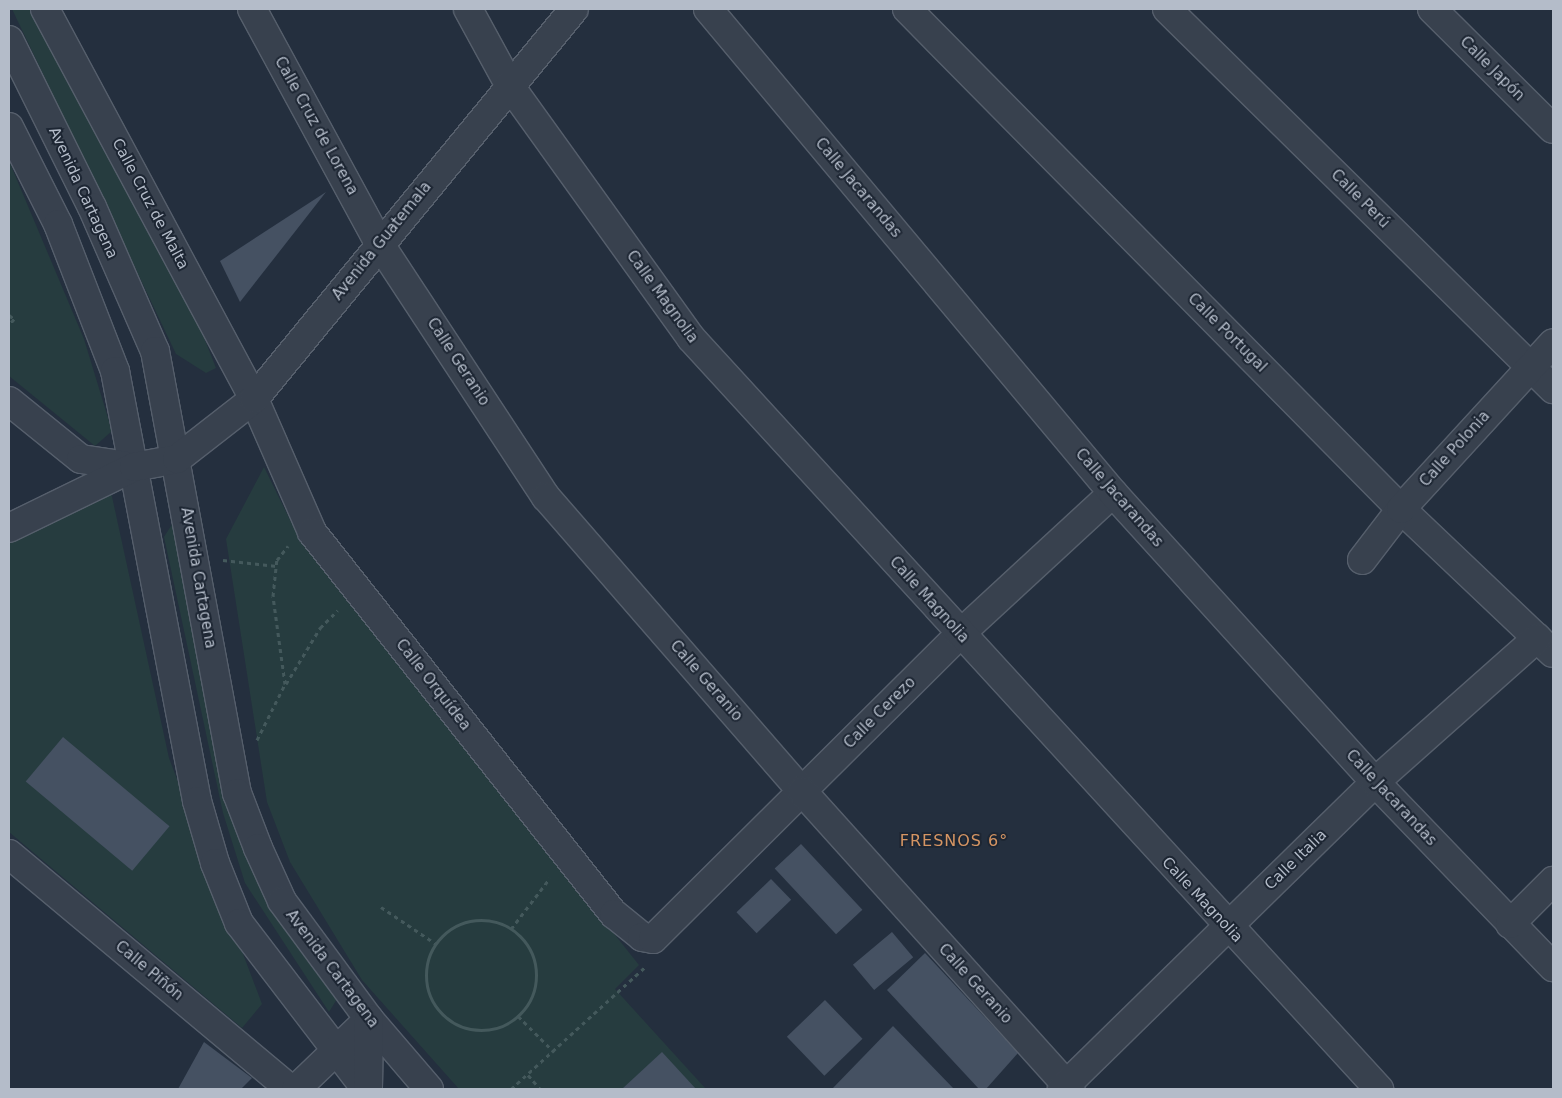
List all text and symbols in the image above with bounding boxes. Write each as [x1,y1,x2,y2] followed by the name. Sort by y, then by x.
[1456,33,1528,105] street label: Calle Japón
[270,54,362,198] street label: Calle Cruz de Lorena
[45,124,121,262] street label: Avenida Cartagena
[108,135,192,273] street label: Calle Cruz de Malta
[811,135,905,241] street label: Calle Jacarandas
[1327,166,1393,232] street label: Calle Perú
[329,178,435,304] street label: Avenida Guatemala
[622,247,702,347] street label: Calle Magnolia
[1184,290,1270,376] street label: Calle Portugal
[423,315,493,409] street label: Calle Geranio
[1416,407,1494,491] street label: Calle Polonia
[1071,445,1167,551] street label: Calle Jacarandas
[177,506,219,650] street label: Avenida Cartagena
[886,553,972,647] street label: Calle Magnolia
[392,636,474,734] street label: Calle Orquídea
[666,637,746,725] street label: Calle Geranio
[840,673,920,753] street label: Calle Cerezo
[1342,746,1440,850] street label: Calle Jacarandas
[1261,826,1331,894] street label: Calle Italia
[898,831,1010,851] district label: FRESNOS 6°
[1158,854,1246,946] street label: Calle Magnolia
[282,906,382,1032] street label: Avenida Cartagena
[111,937,187,1005] street label: Calle Piñón
[935,940,1015,1028] street label: Calle Geranio

